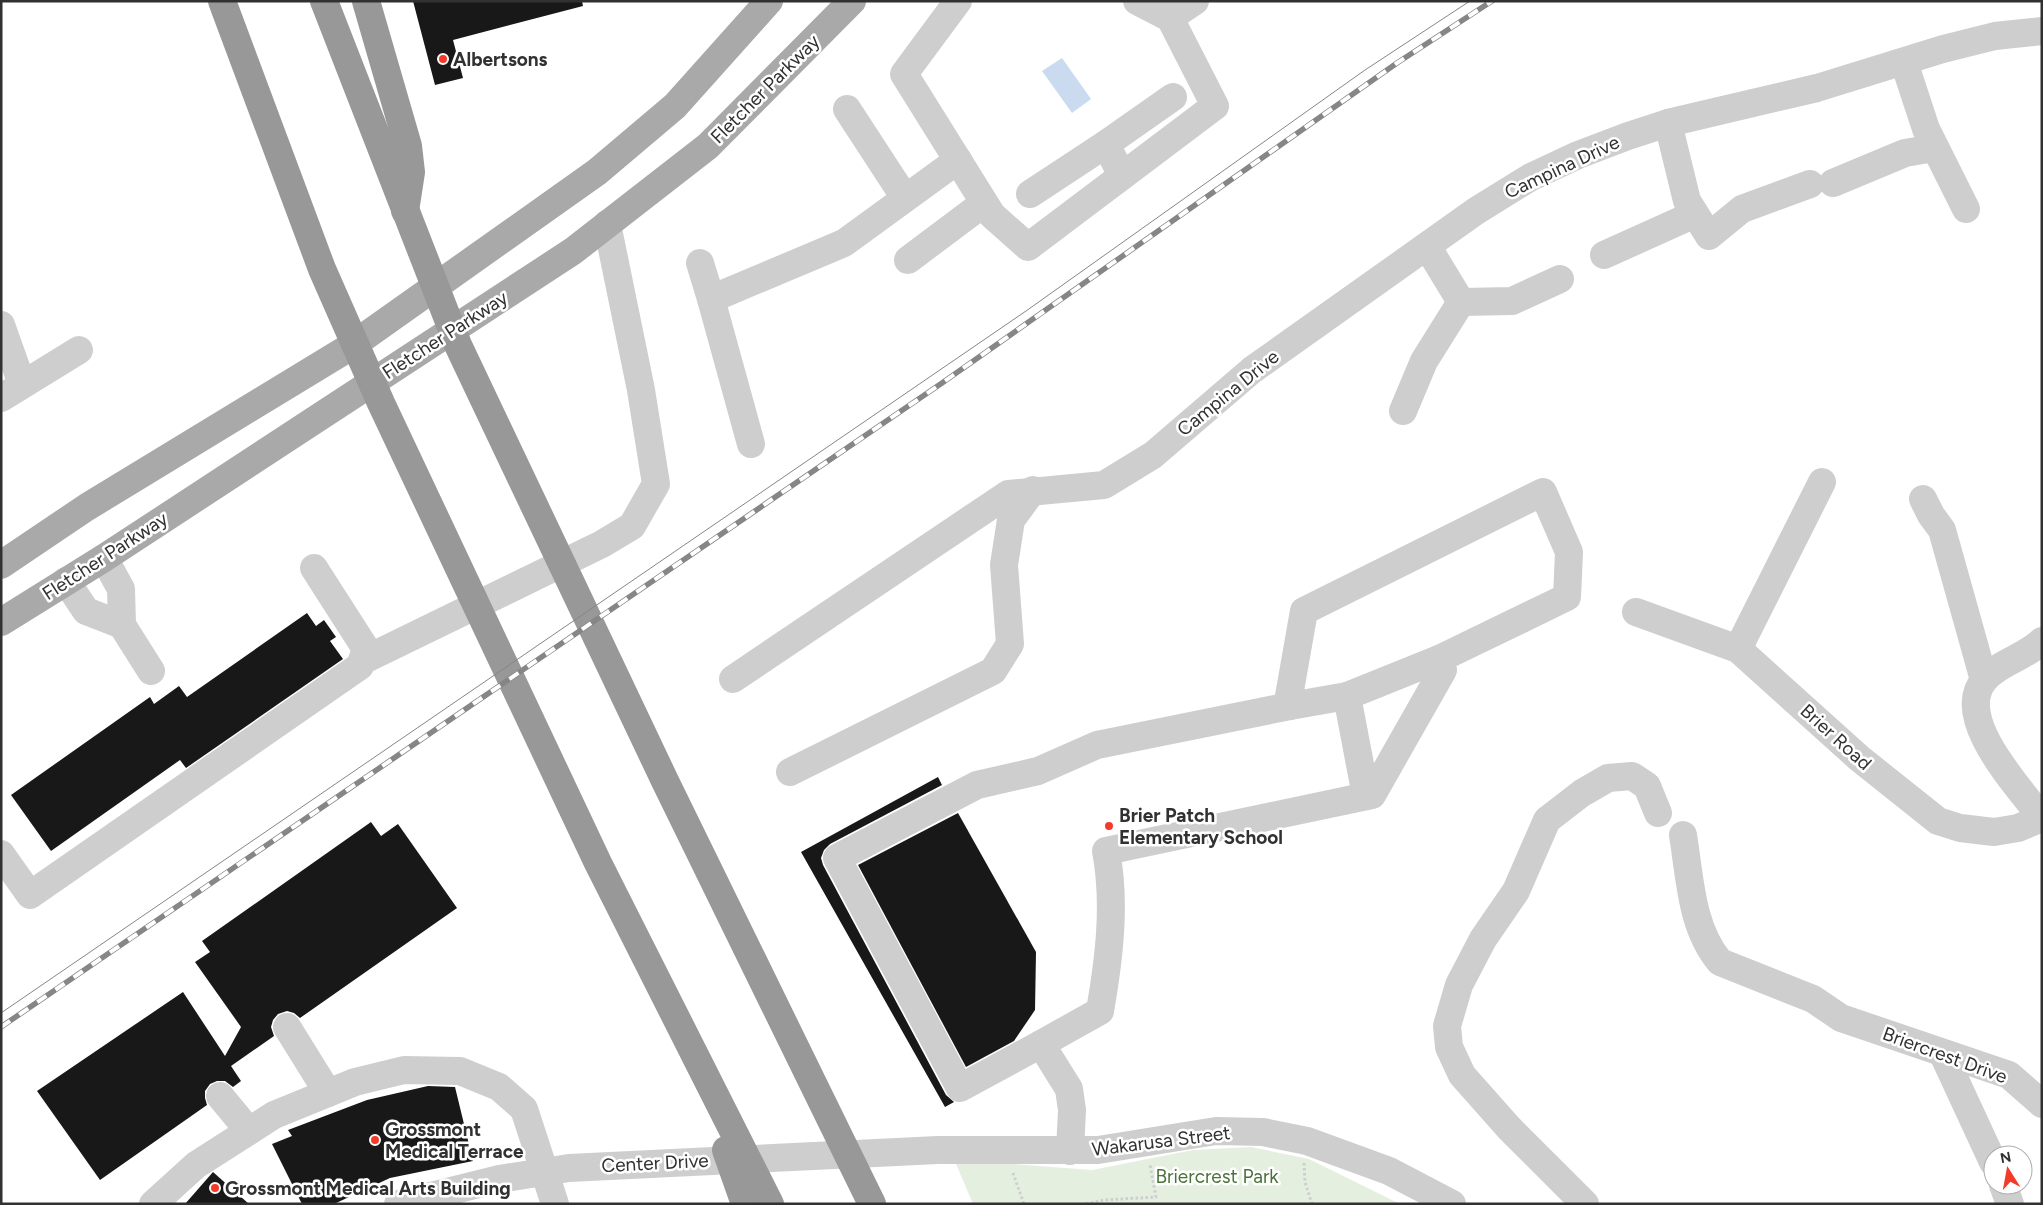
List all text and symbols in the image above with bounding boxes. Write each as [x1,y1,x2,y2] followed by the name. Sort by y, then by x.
[706,30,824,148] street label: Fletcher Parkway
[453,48,548,71] place label: Albertsons
[437,53,449,65] marker: Albertsons
[1501,130,1623,204] street label: Campina Drive
[378,286,512,384] street label: Fletcher Parkway
[1173,345,1283,441] street label: Campina Drive
[38,507,172,605] street label: Fletcher Parkway
[1796,699,1876,775] street label: Brier Road
[1119,804,1283,849] place label: Brier Patch Elementary School
[1103,820,1115,832] marker: Brier Patch Elementary School
[1880,1022,2010,1088] street label: Briercrest Drive
[385,1118,524,1163] place label: Grossmont Medical Terrace
[1090,1121,1232,1161] street label: Wakarusa Street
[369,1134,381,1146] marker: Grossmont Medical Terrace
[1983,1145,2033,1195] north arrow
[1999,1148,2013,1167] text: N
[601,1149,709,1177] street label: Center Drive
[1155,1165,1279,1188] park label: Briercrest Park
[225,1177,511,1200] place label: Grossmont Medical Arts Building
[209,1182,221,1194] marker: Grossmont Medical Arts Building

